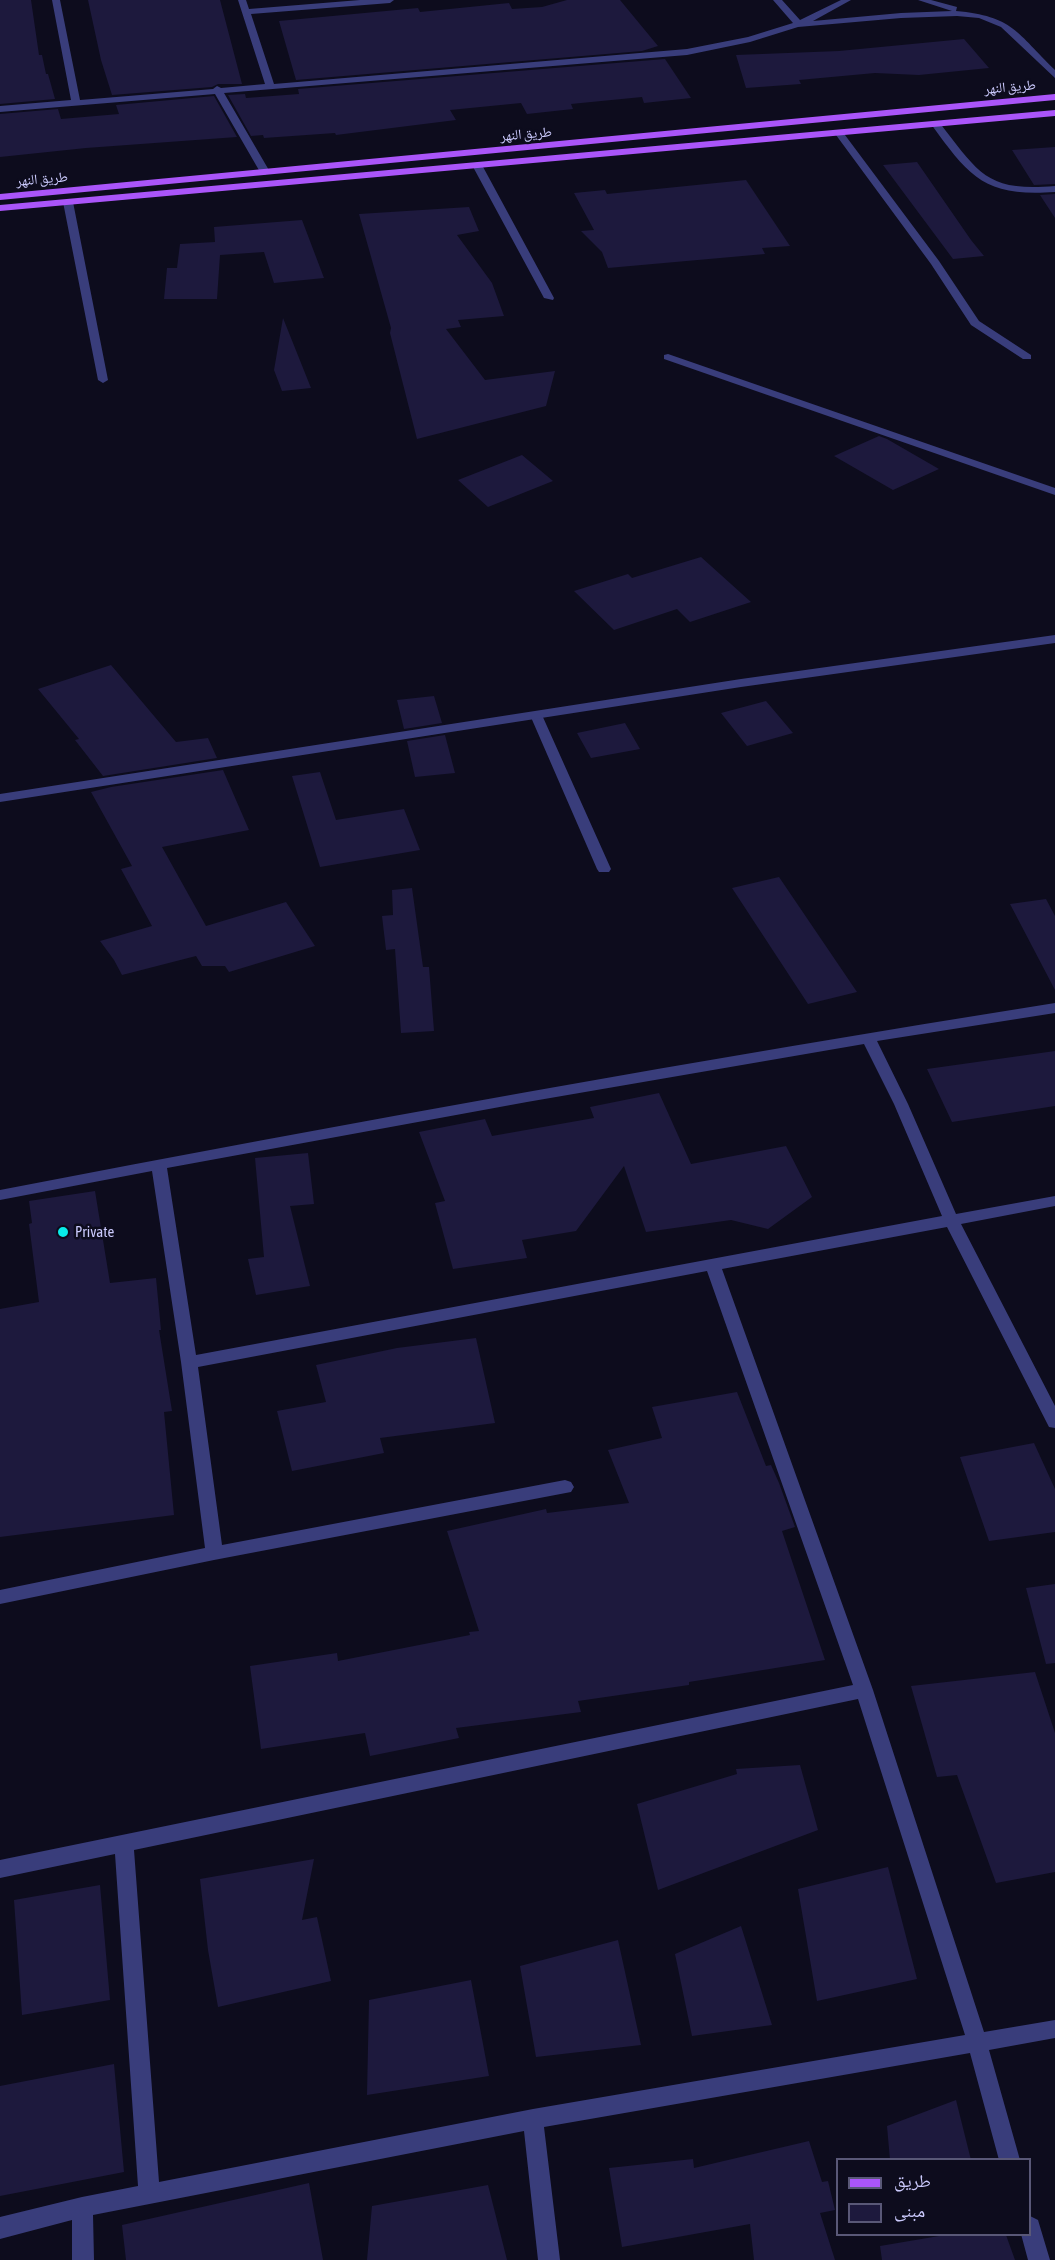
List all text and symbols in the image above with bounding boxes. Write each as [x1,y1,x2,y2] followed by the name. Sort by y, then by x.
[983,76,1037,98] street label: طريق النهر
[499,123,553,145] street label: طريق النهر
[15,168,69,190] street label: طريق النهر
[75,1223,114,1241] place label: Private
[56,1225,70,1239] marker: Private
[836,2158,1031,2236] legend
[894,2170,931,2191] text: طريق
[894,2200,925,2221] text: مبنى

